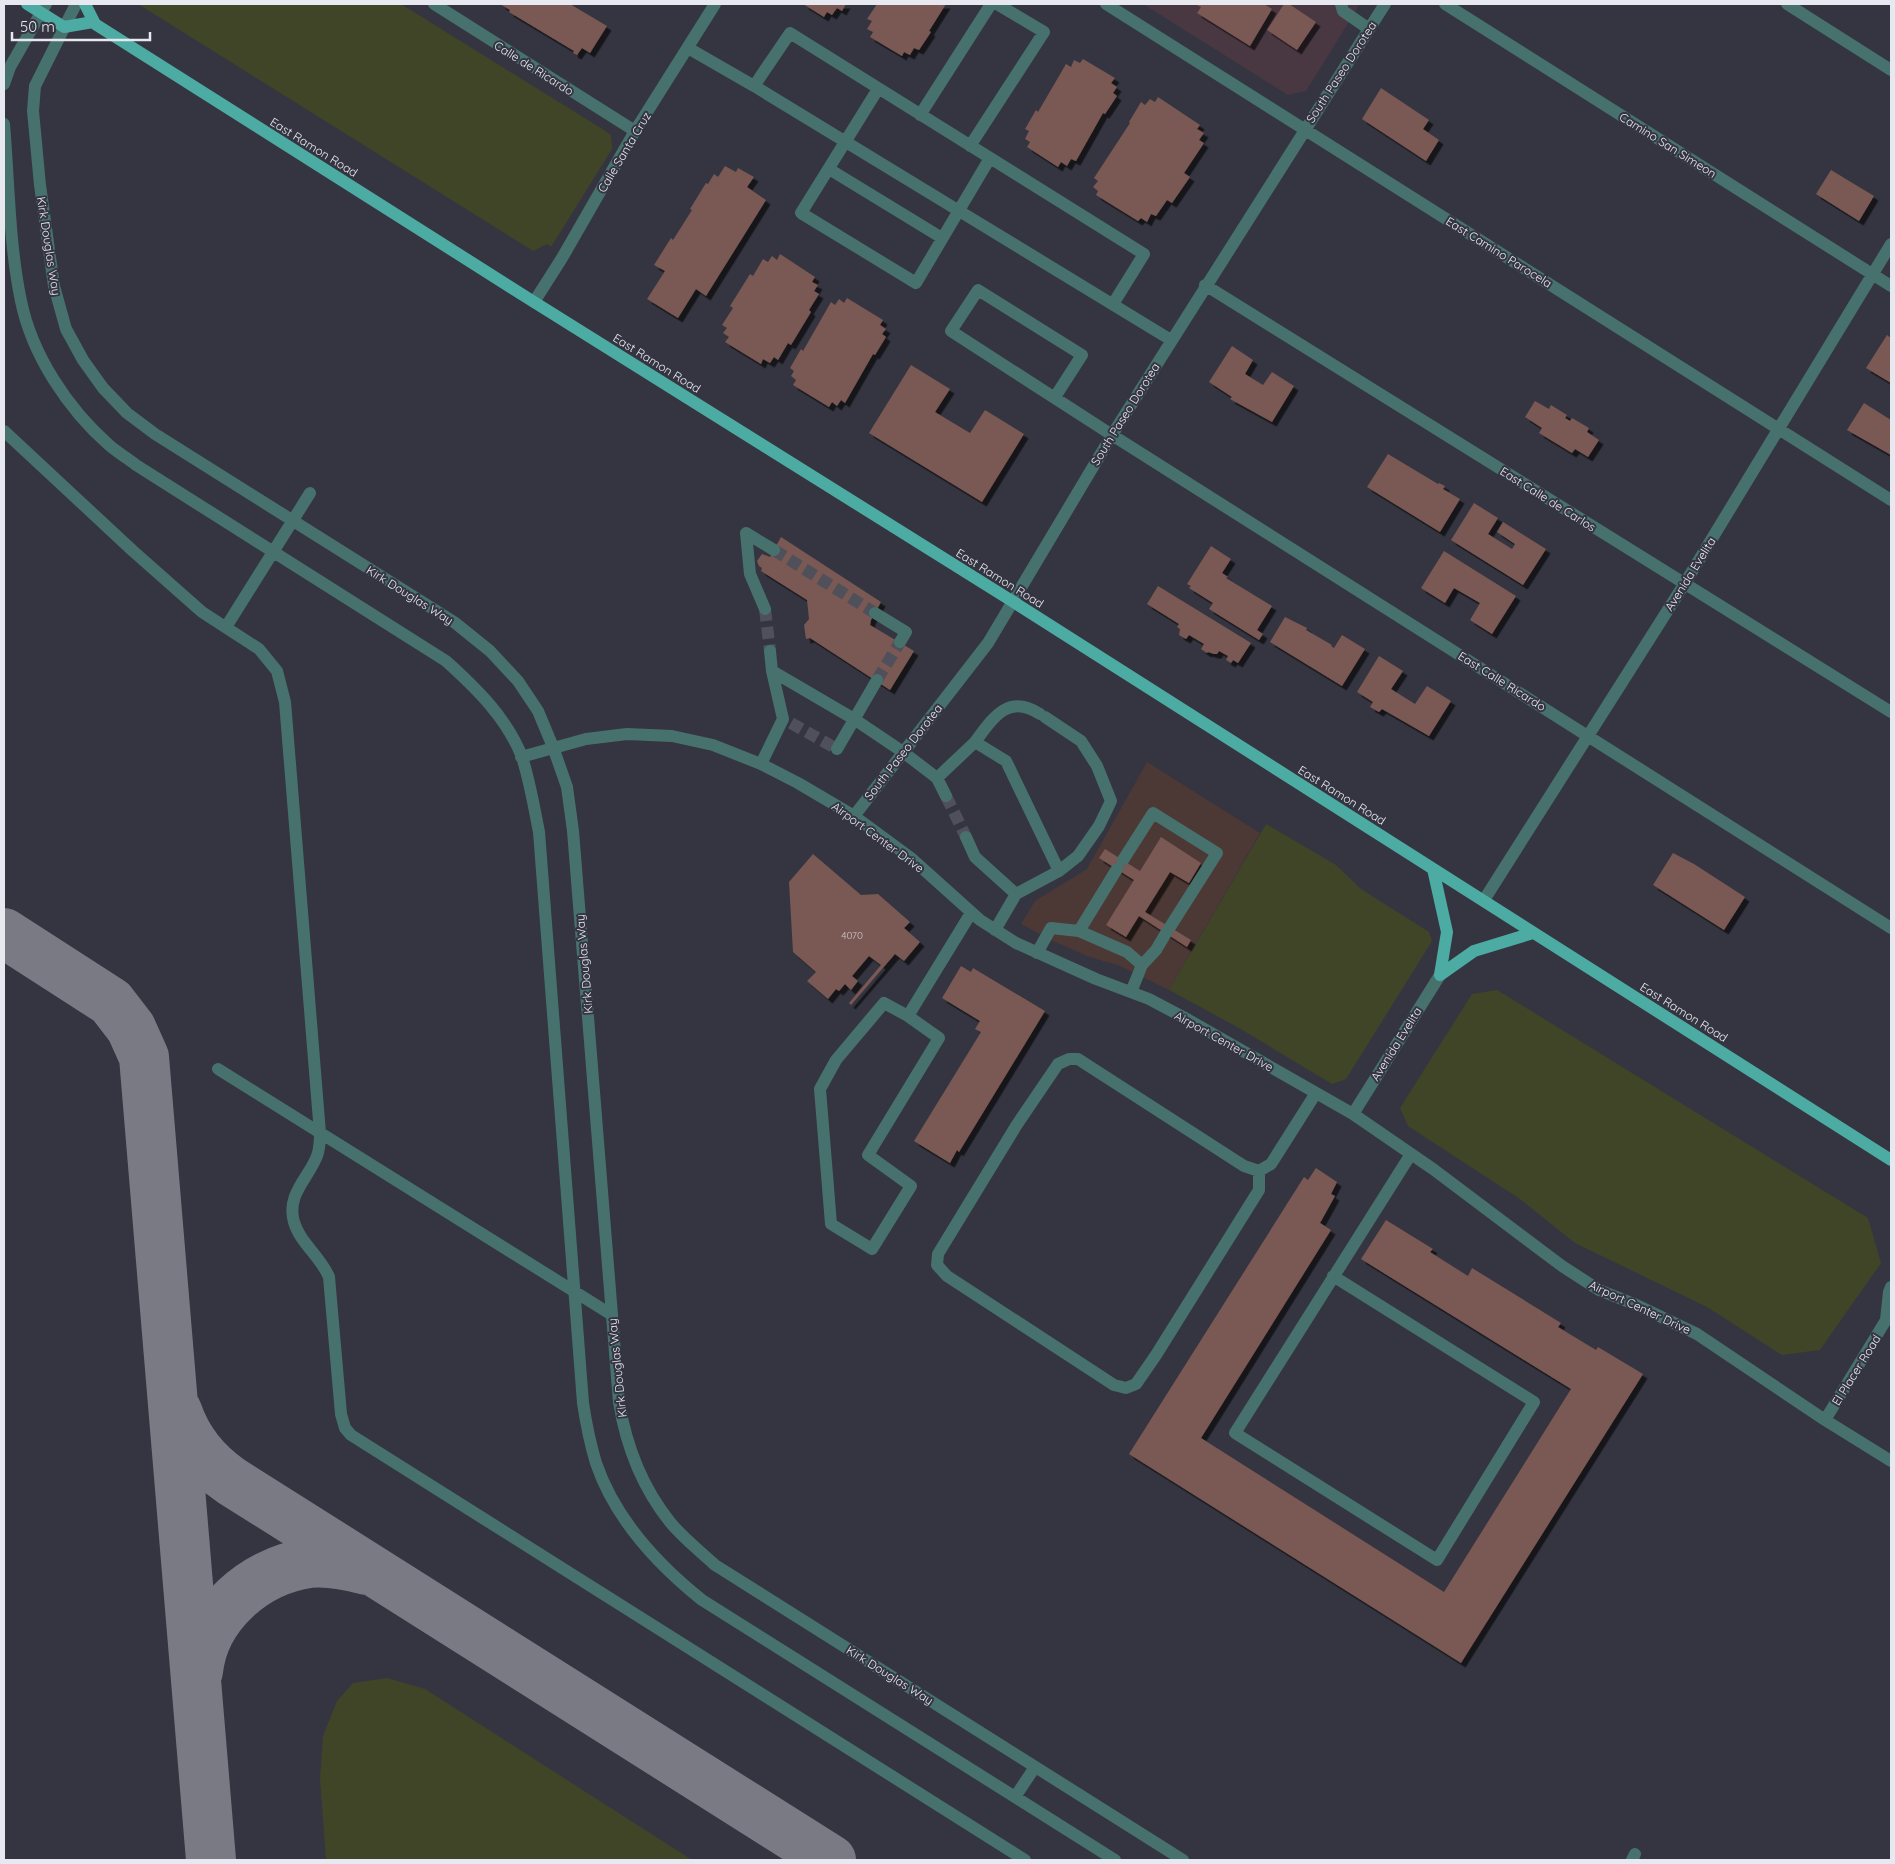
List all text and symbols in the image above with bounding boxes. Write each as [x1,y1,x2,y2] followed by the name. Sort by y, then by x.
[12,10,150,42] scale bar
[20,17,55,36] text: 50 m
[1303,18,1379,126] street label: South Paseo Dorotea
[491,38,577,98] street label: Calle de Ricardo
[594,109,654,195] street label: Calle Santa Cruz
[1617,109,1719,181] street label: Camino San Simeon
[267,114,361,180] street label: East Ramon Road
[34,196,64,296] street label: Kirk Douglas Way
[1443,213,1555,291] street label: East Camino Parocela
[610,330,704,396] street label: East Ramon Road
[1087,360,1163,468] street label: South Paseo Dorotea
[1497,463,1599,535] street label: East Calle de Carlos
[1661,534,1719,614] street label: Avenida Evelita
[953,545,1047,611] street label: East Ramon Road
[364,562,456,628] street label: Kirk Douglas Way
[1455,648,1549,714] street label: East Calle Ricardo
[861,701,945,803] street label: South Paseo Dorotea
[1295,762,1389,828] street label: East Ramon Road
[829,798,927,876] street label: Airport Center Drive
[572,914,596,1014] street label: Kirk Douglas Way
[841,929,863,942] house number: 4070
[1637,979,1731,1045] street label: East Ramon Road
[1367,1004,1425,1084] street label: Avenida Evelita
[1172,1008,1276,1074] street label: Airport Center Drive
[1587,1277,1693,1337] street label: Airport Center Drive
[604,1318,630,1418] street label: Kirk Douglas Way
[1828,1332,1884,1408] street label: El Placer Road
[844,1642,936,1708] street label: Kirk Douglas Way

